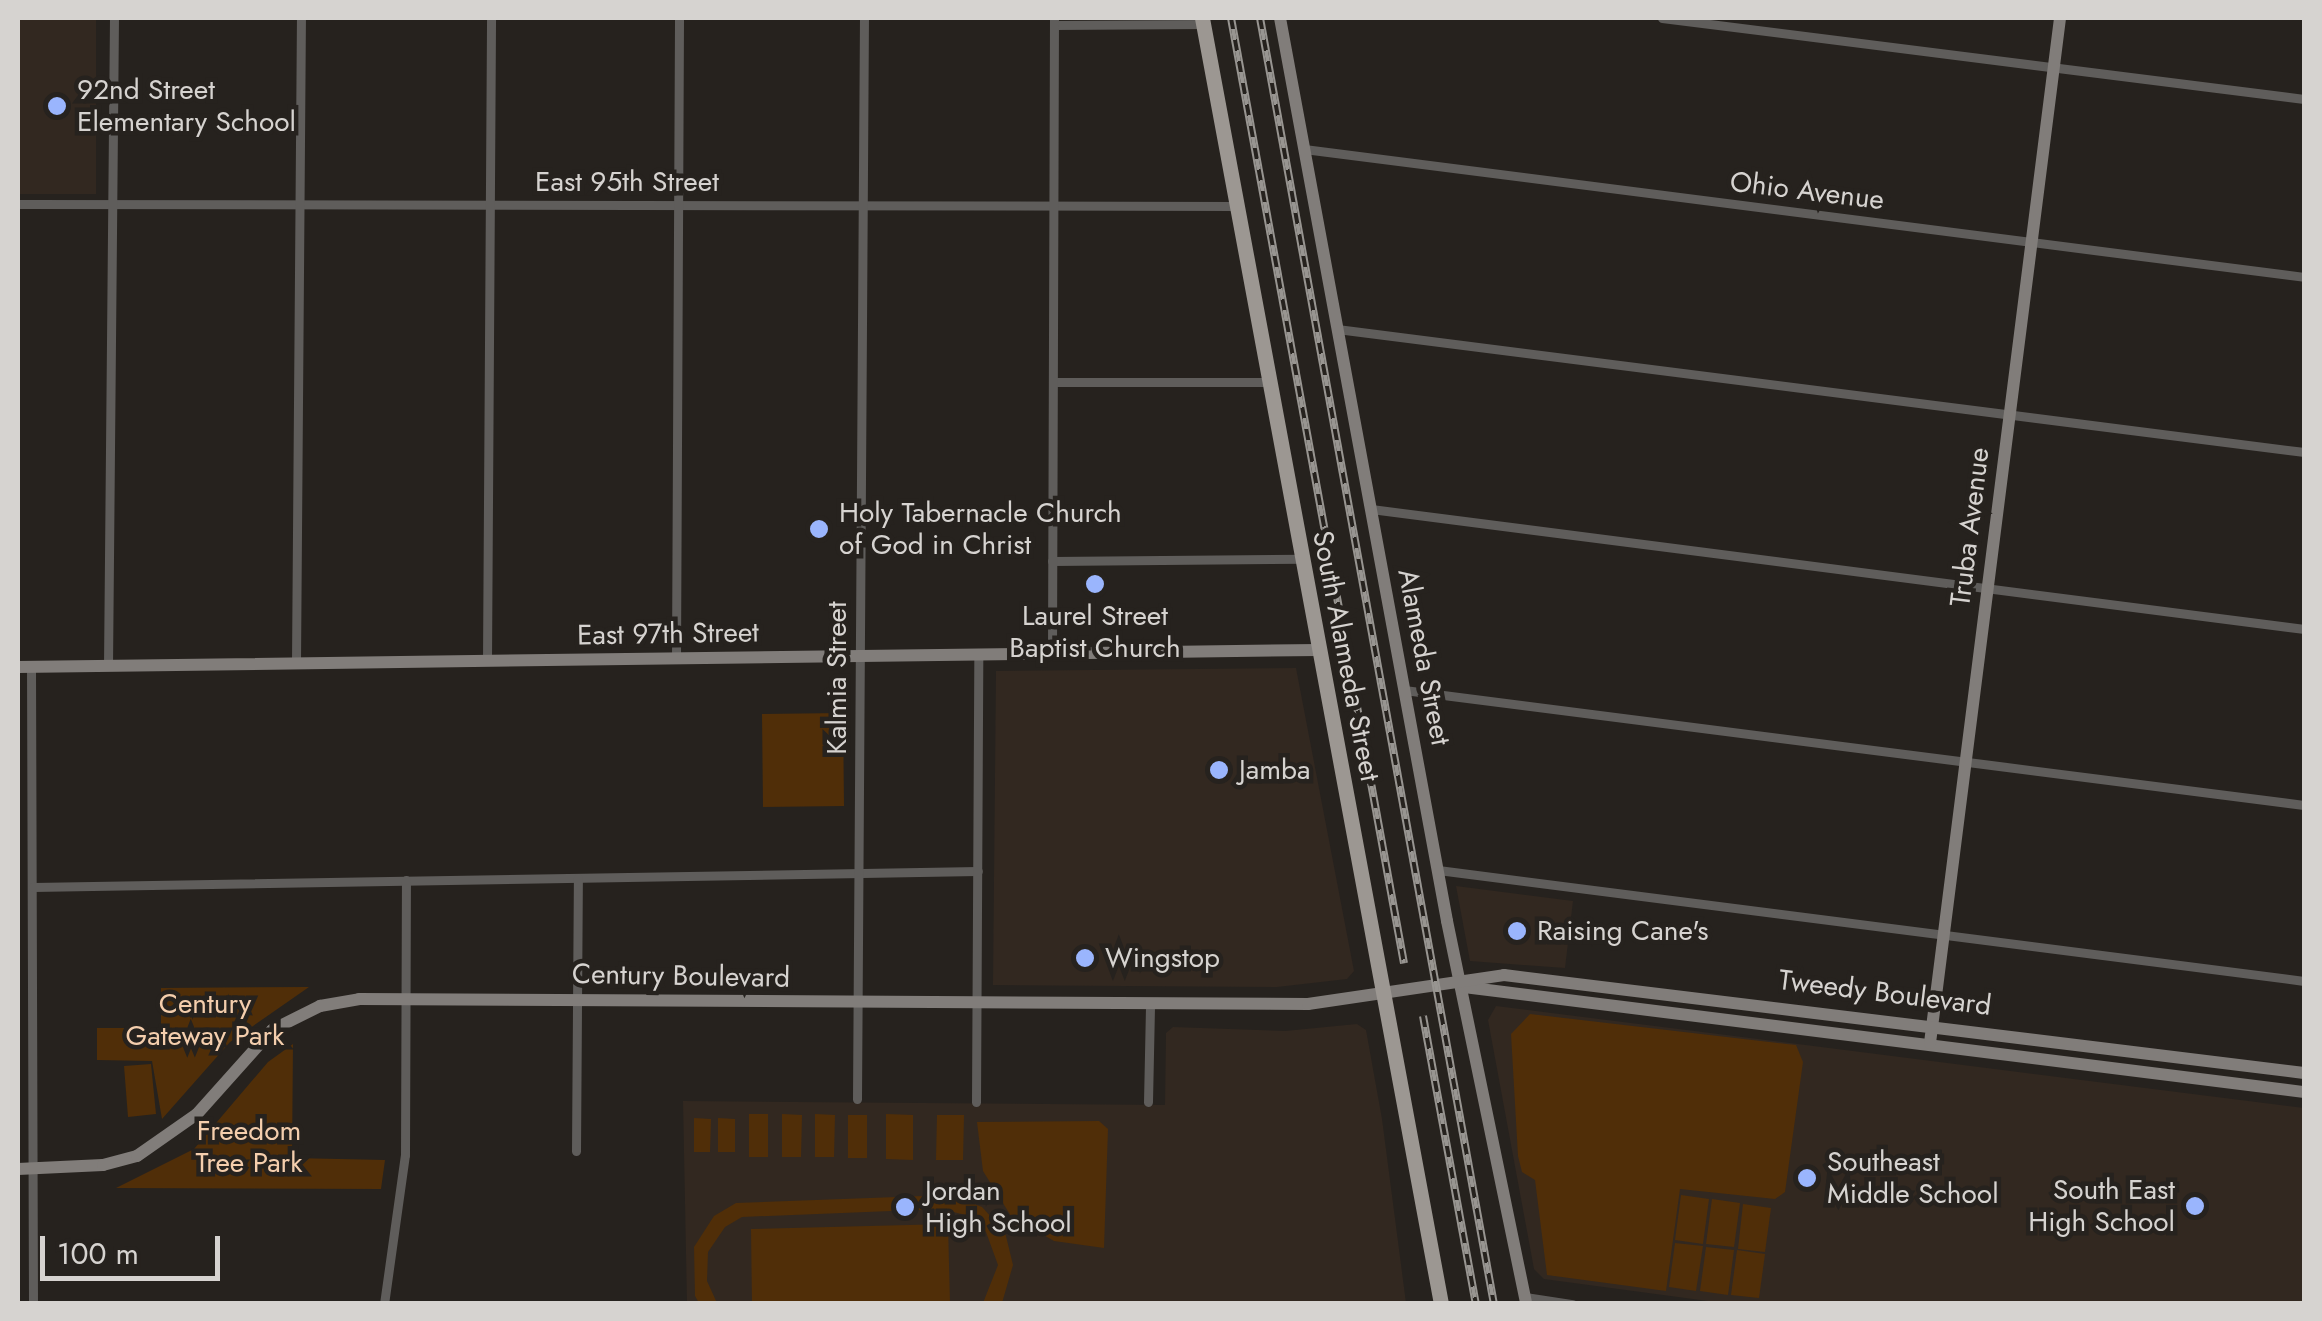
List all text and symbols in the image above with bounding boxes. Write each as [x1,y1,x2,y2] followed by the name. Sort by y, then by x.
[77,73,296,139] place label: 92nd Street Elementary School
[46,95,68,117] marker: 92nd Street Elementary School
[535,165,719,199] street label: East 95th Street
[1728,165,1886,217] street label: Ohio Avenue
[1944,445,1996,609] street label: Truba Avenue
[839,496,1122,562] place label: Holy Tabernacle Church of God in Christ
[808,518,830,540] marker: Holy Tabernacle Church of God in Christ
[1305,528,1387,784] street label: South Alameda Street
[1390,566,1458,748] street label: Alameda Street
[1084,573,1106,595] marker: Laurel Street Baptist Church
[1009,599,1181,665] place label: Laurel Street Baptist Church
[820,601,854,755] street label: Kalmia Street
[577,616,759,652] street label: East 97th Street
[1239,753,1310,787] place label: Jamba
[1208,759,1230,781] marker: Jamba
[1537,914,1708,948] place label: Raising Cane's
[1506,920,1528,942] marker: Raising Cane's
[1105,941,1220,975] place label: Wingstop
[1074,947,1096,969] marker: Wingstop
[572,957,790,995] street label: Century Boulevard
[1777,963,1993,1023] street label: Tweedy Boulevard
[126,987,284,1053] park label: Century Gateway Park
[195,1114,303,1180] park label: Freedom Tree Park
[1827,1145,1999,1211] place label: Southeast Middle School
[1796,1167,1818,1189] marker: Southeast Middle School
[2028,1173,2175,1239] place label: South East High School
[925,1174,1072,1240] place label: Jordan High School
[2184,1195,2206,1217] marker: South East High School
[894,1196,916,1218] marker: Jordan High School
[45,1216,225,1278] scale bar
[57,1232,139,1275] text: 100 m

